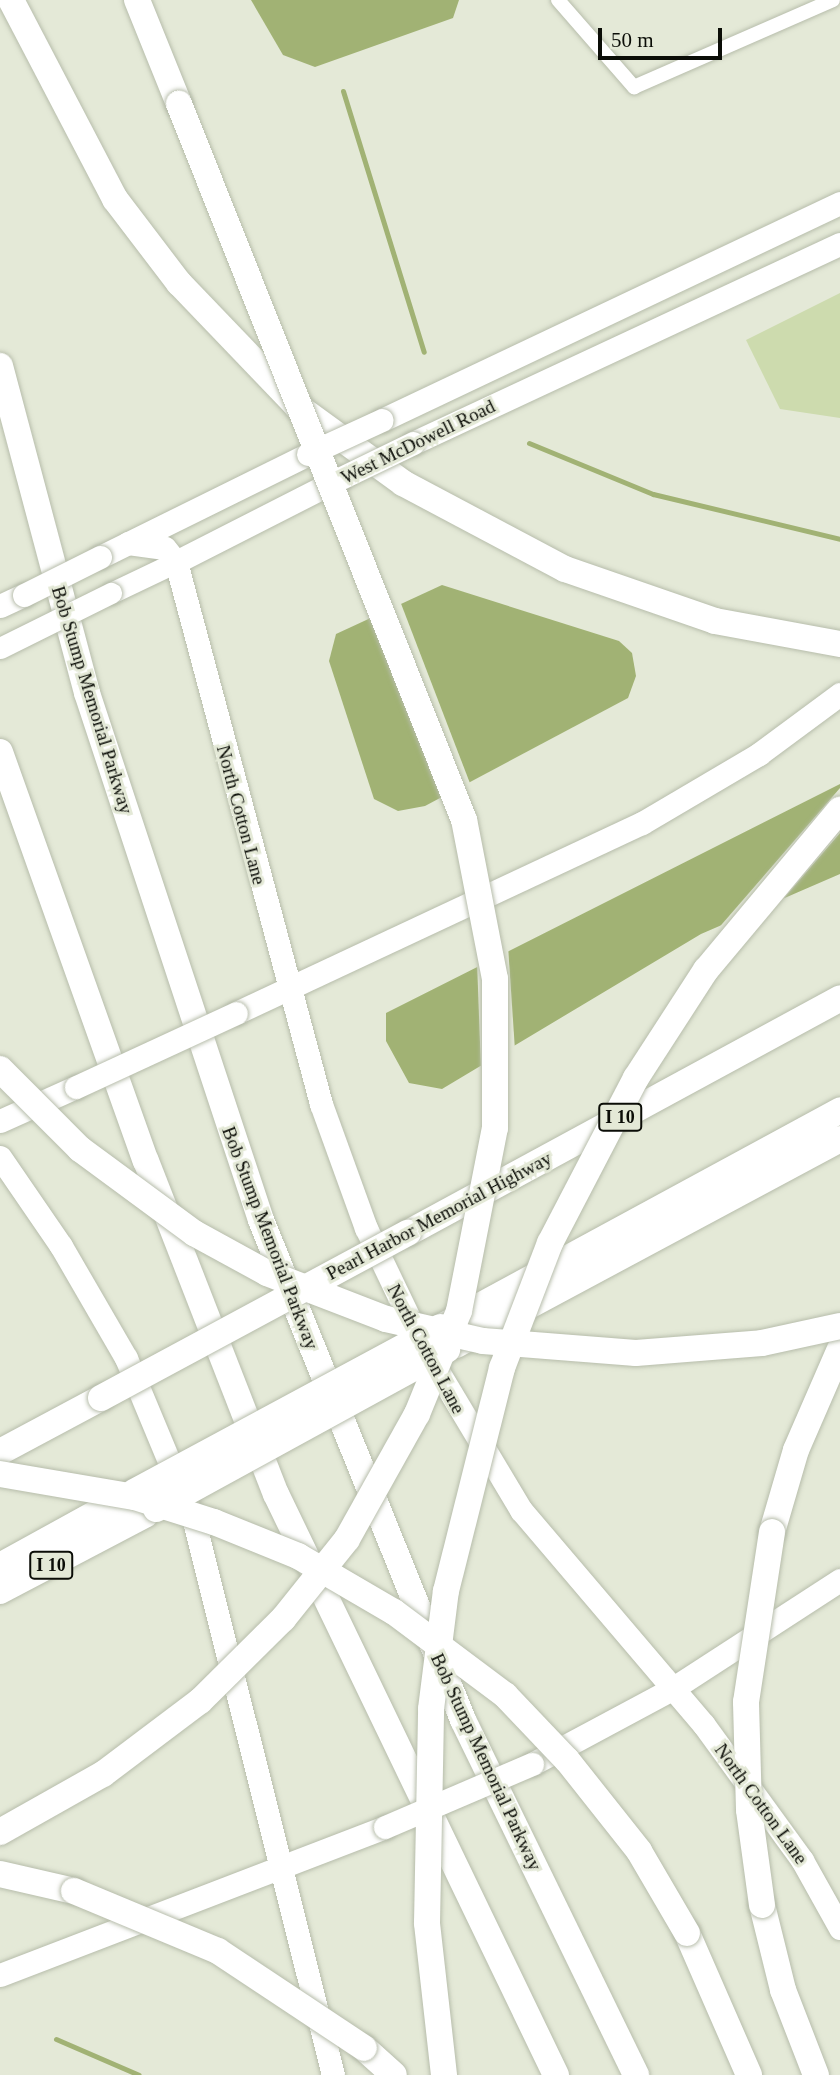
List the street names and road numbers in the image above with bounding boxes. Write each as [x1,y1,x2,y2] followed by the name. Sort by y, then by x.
[337,395,499,489] street label: West McDowell Road
[46,583,138,817] street label: Bob Stump Memorial Parkway
[211,743,271,887] street label: North Cotton Lane
[597,1102,643,1132] road number: I 10
[217,1123,323,1353] street label: Bob Stump Memorial Parkway
[323,1147,555,1285] street label: Pearl Harbor Memorial Highway
[382,1280,470,1418] street label: North Cotton Lane
[28,1550,74,1580] road number: I 10
[426,1650,546,1874] street label: Bob Stump Memorial Parkway
[710,1739,812,1869] street label: North Cotton Lane

